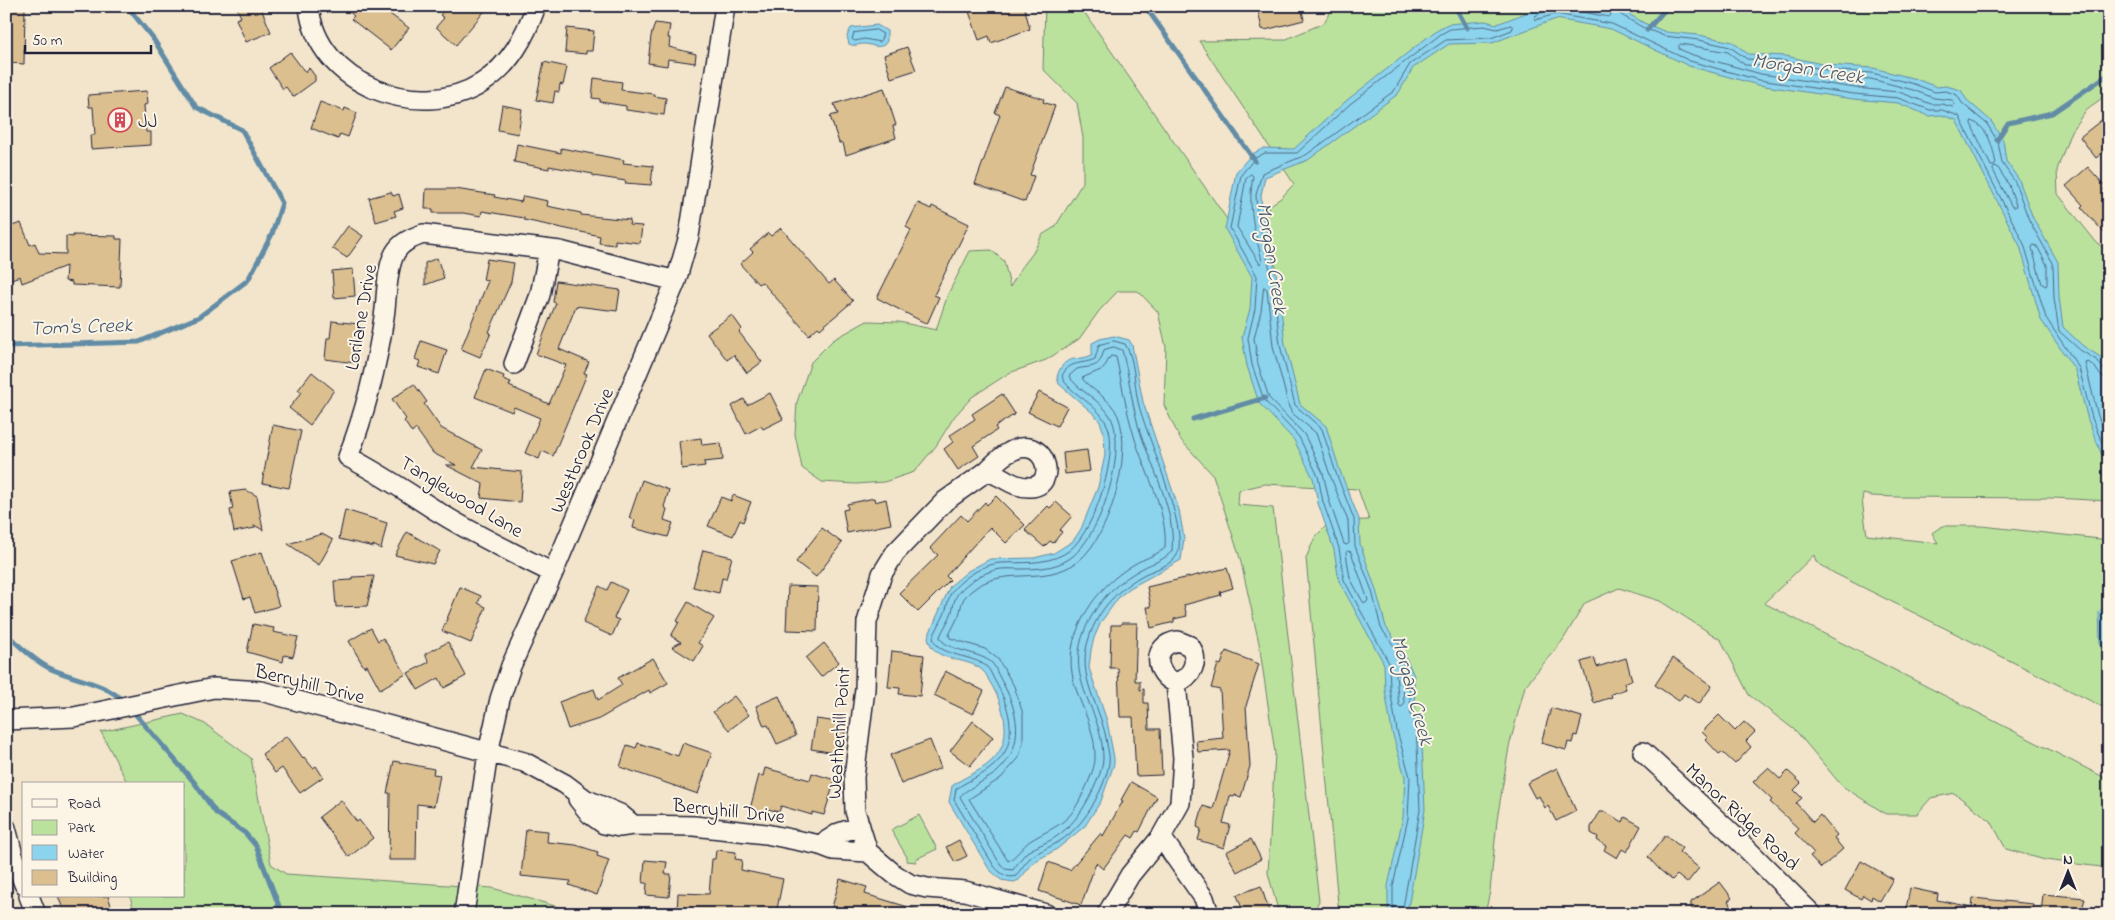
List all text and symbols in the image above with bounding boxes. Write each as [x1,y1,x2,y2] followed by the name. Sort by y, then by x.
[25,22,151,54] scale bar
[32,30,63,52] text: 50 m
[1750,46,1866,95] water label: Morgan Creek
[107,107,133,133] building icon: JJ
[138,108,158,137] place label: JJ
[1246,200,1295,317] water label: Morgan Creek
[339,262,386,373] street label: Lorilane Drive
[29,311,134,345] water label: Tom's Creek
[544,384,623,518] street label: Westbrook Drive
[393,450,528,547] street label: Tanglewood Lane
[1381,632,1440,750] water label: Morgan Creek
[250,658,368,713] street label: Berryhill Drive
[821,666,860,800] street label: Weatherhill Point
[1677,757,1805,879] street label: Manor Ridge Road
[22,782,185,898] legend
[670,792,786,833] street label: Berryhill Drive
[68,793,101,815] text: Road
[68,817,96,839] text: Park
[68,843,104,865] text: Water
[2042,848,2092,898] north arrow
[2063,850,2073,871] text: N
[67,867,117,890] text: Building

